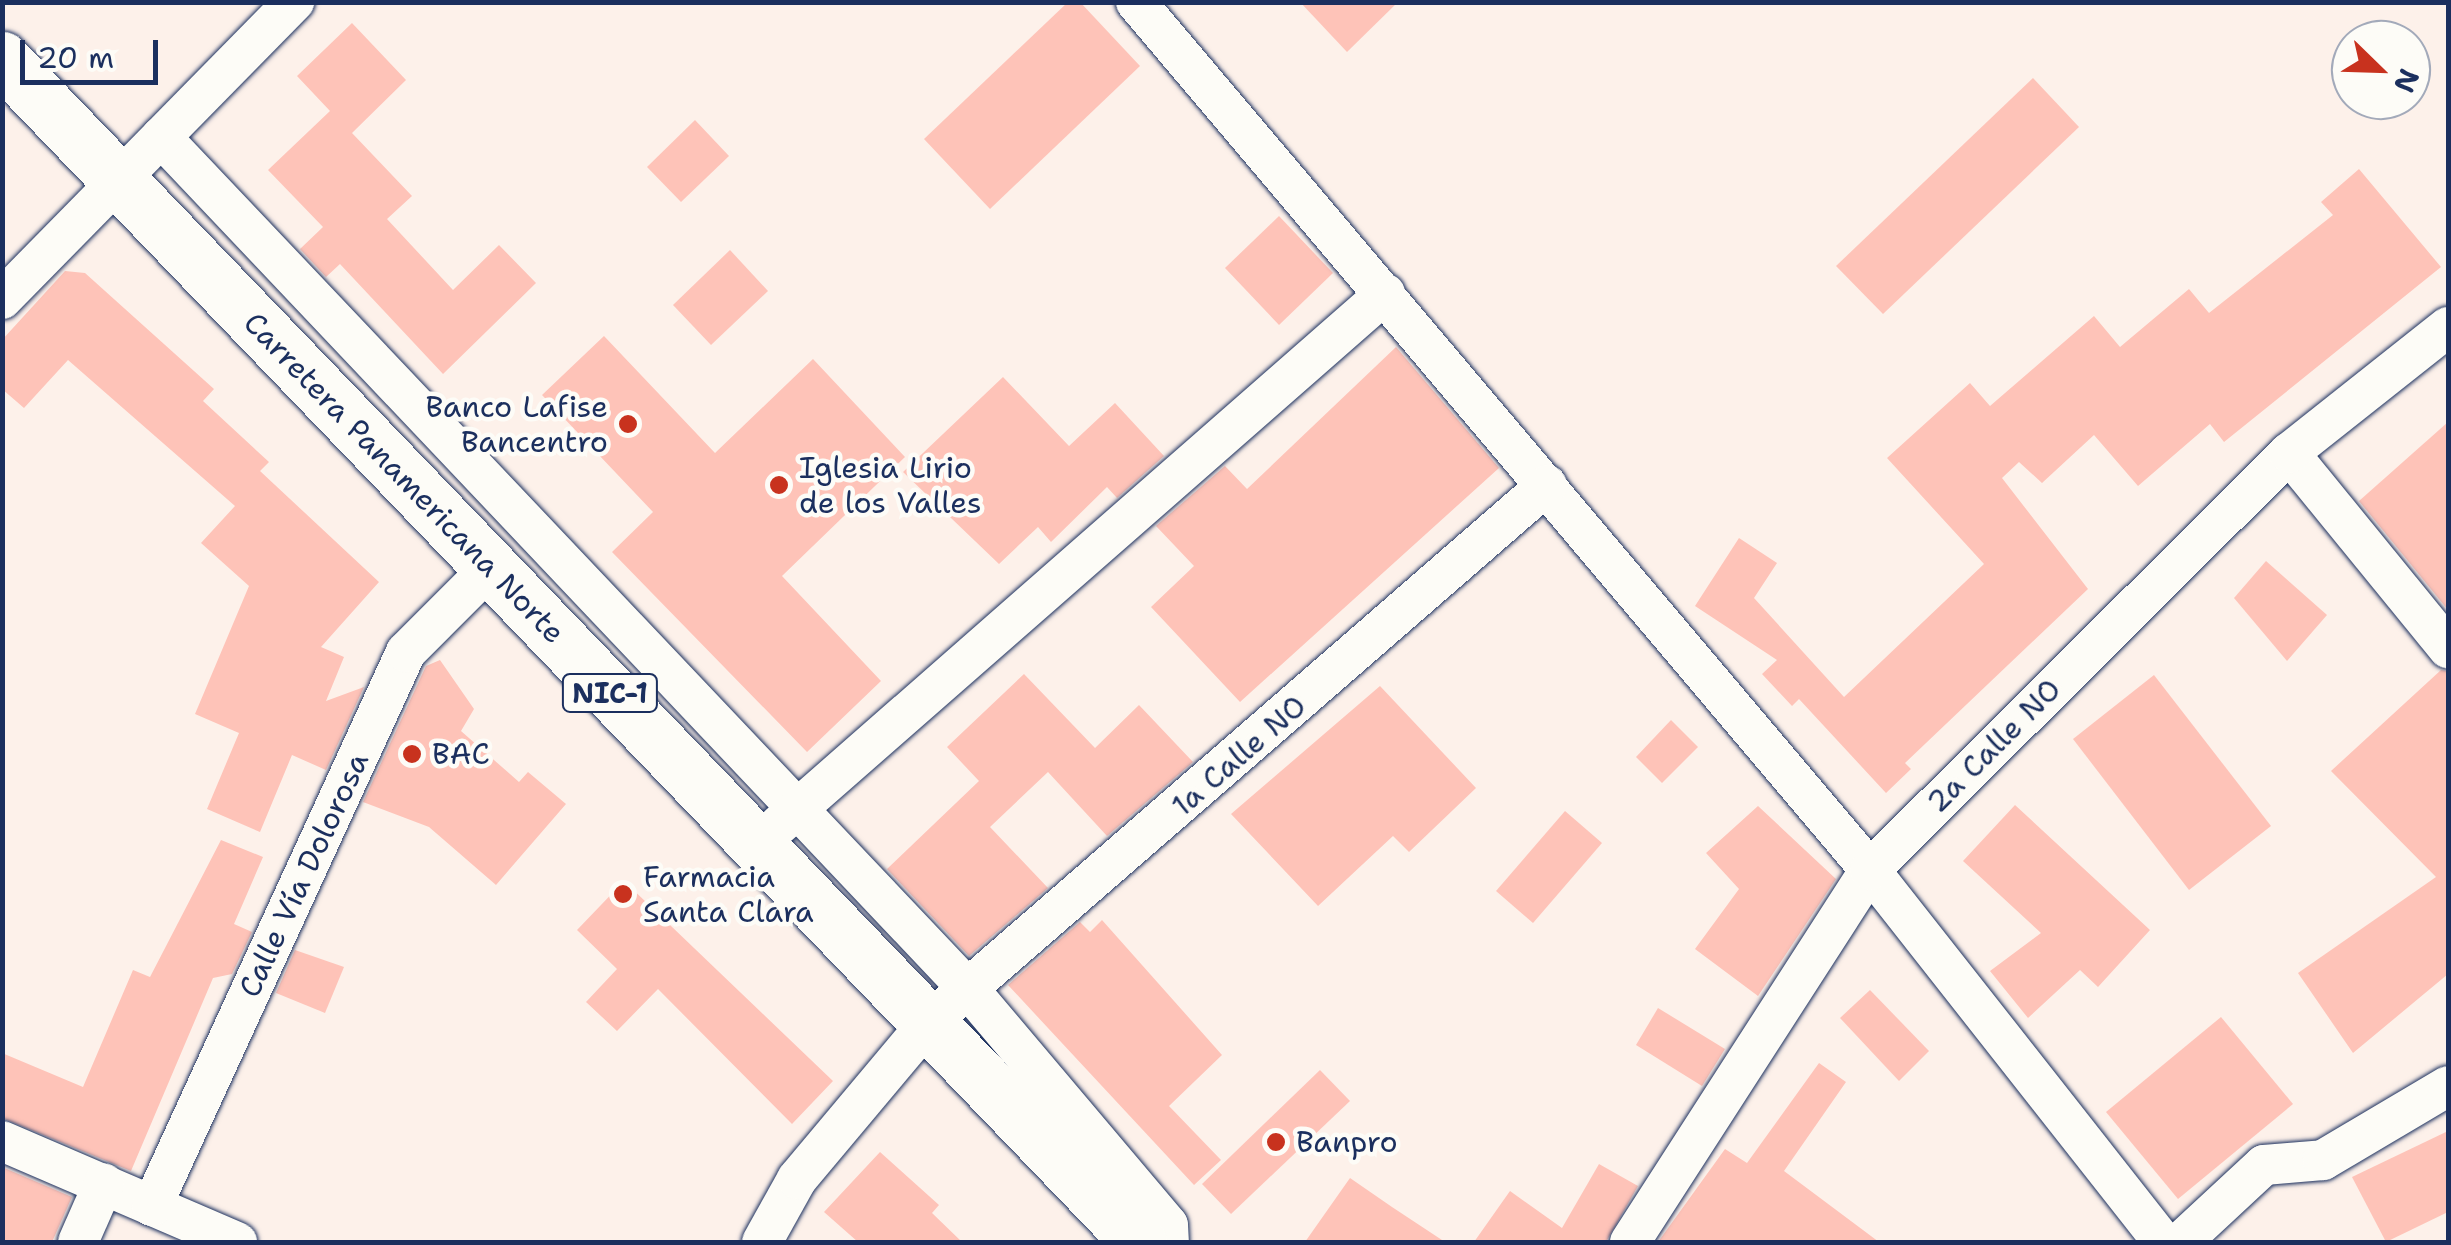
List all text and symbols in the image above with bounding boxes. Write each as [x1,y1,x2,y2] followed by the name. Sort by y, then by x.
[25,20,162,82] scale bar
[2331,20,2431,120] north arrow
[37,37,114,78] text: 20 m
[2385,63,2429,99] text: N
[236,305,572,651] street label: Carretera Panamericana Norte
[425,389,608,460] place label: Banco Lafise Bancentro
[617,413,639,435] marker: Banco Lafise Bancentro
[799,450,982,520] place label: Iglesia Lirio de los Valles
[768,474,790,496] marker: Iglesia Lirio de los Valles
[560,670,660,716] road number: NIC-1
[1920,672,2068,820] street label: 2a Calle NO
[1164,688,1314,824] street label: 1a Calle NO
[432,736,490,772] place label: BAC
[401,743,423,765] marker: BAC
[232,747,376,1003] street label: Calle Vía Dolorosa
[643,859,814,930] place label: Farmacia Santa Clara
[612,883,634,905] marker: Farmacia Santa Clara
[1296,1124,1398,1160] place label: Banpro
[1265,1131,1287,1153] marker: Banpro

